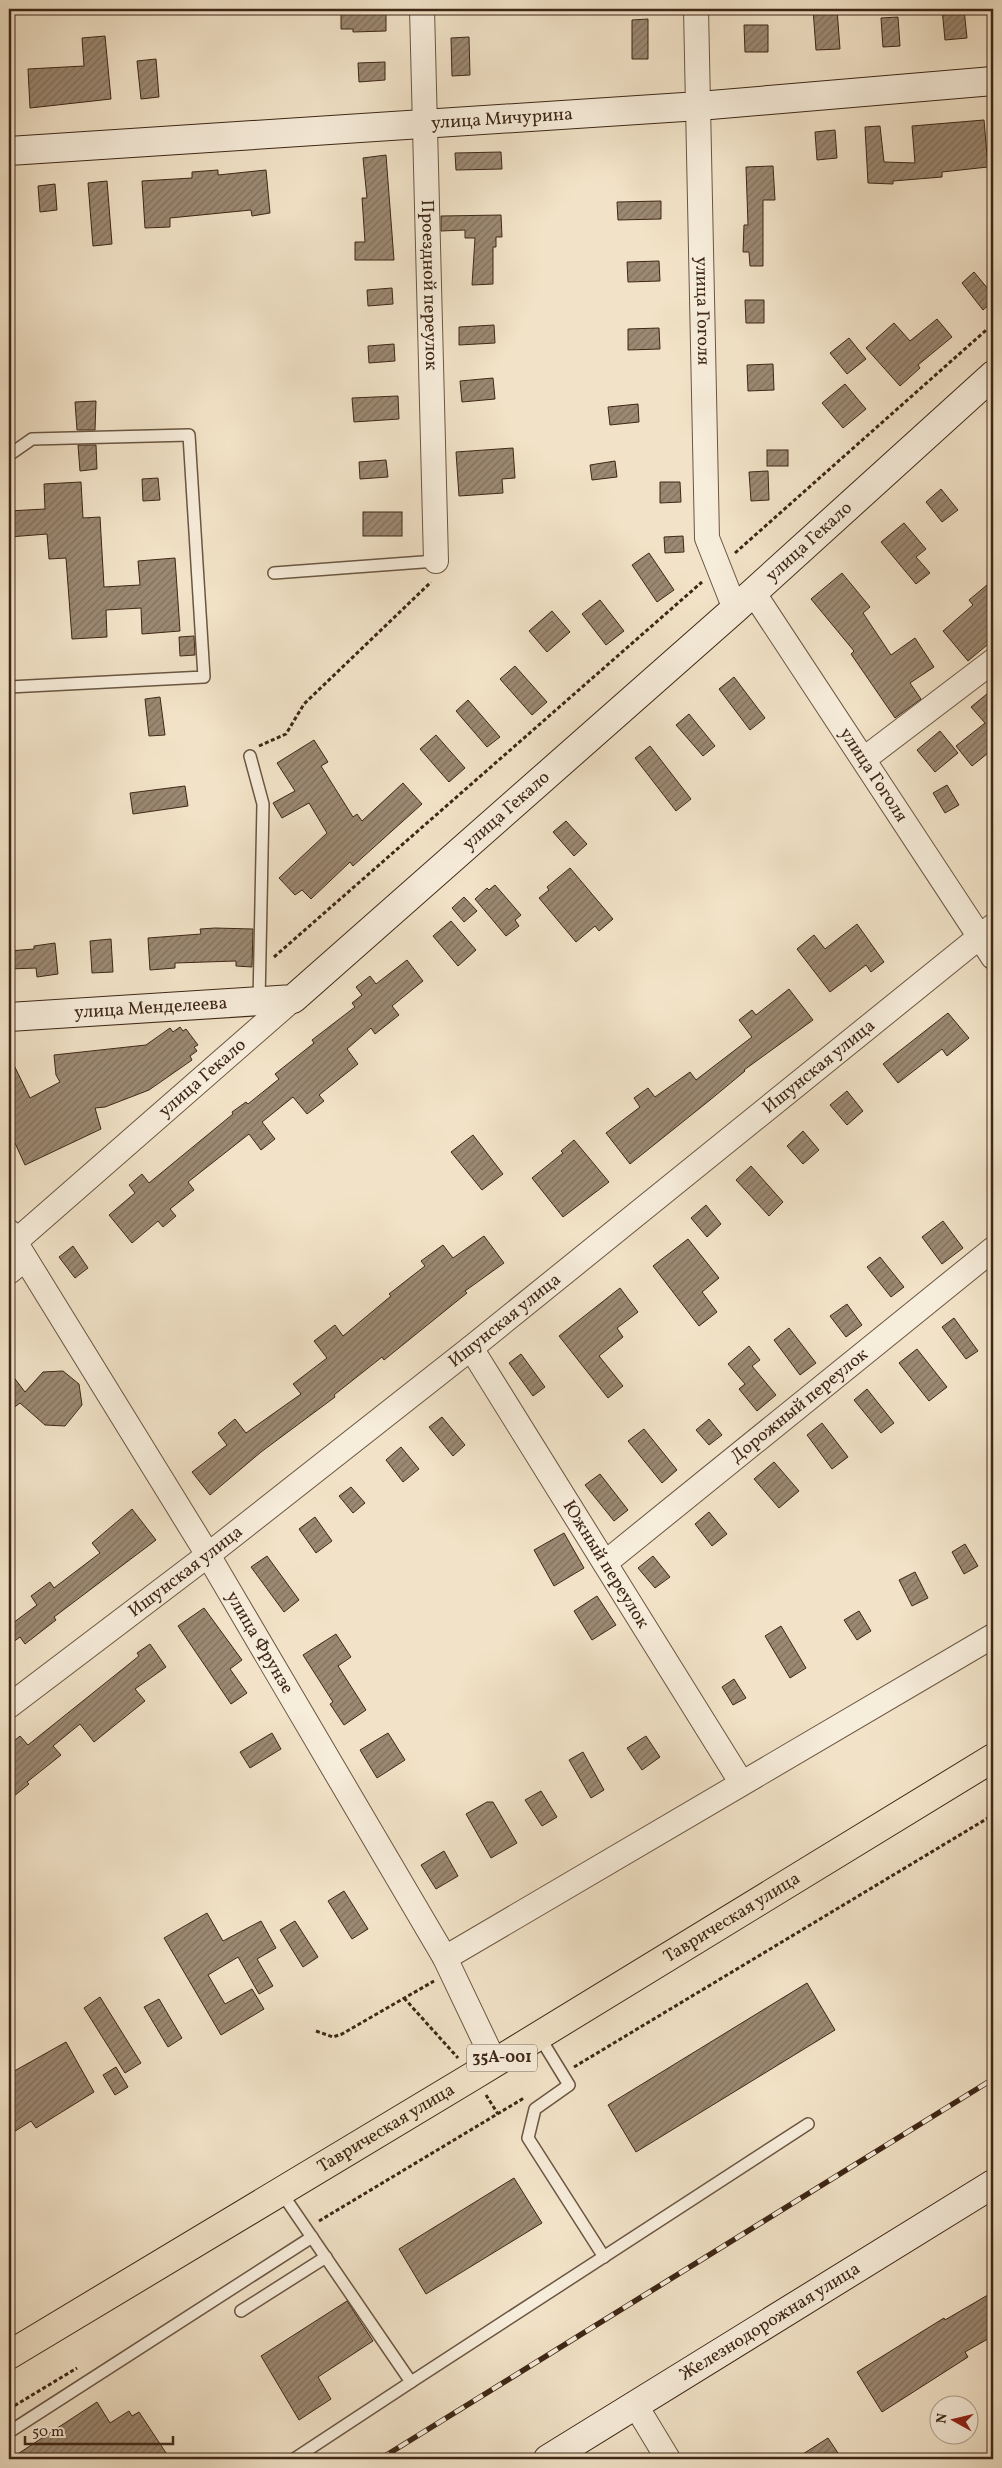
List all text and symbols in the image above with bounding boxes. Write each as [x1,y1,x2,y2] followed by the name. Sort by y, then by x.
[430,102,574,136] street label: улица Мичурина
[414,199,444,371] street label: Проездной переулок
[689,256,716,366] street label: улица Гоголя
[760,496,858,588] street label: улица Гекало
[833,723,914,827] street label: улица Гоголя
[457,765,555,856] street label: улица Гекало
[73,991,228,1025] street label: улица Менделеева
[757,1013,881,1120] street label: Ишунская улица
[153,1033,252,1123] street label: улица Гекало
[443,1267,566,1374] street label: Ишунская улица
[725,1342,874,1469] street label: Дорожный переулок
[556,1496,655,1634] street label: Южный переулок
[123,1520,248,1624] street label: Ишунская улица
[219,1586,300,1699] street label: улица Фрунзе
[659,1866,805,1969] street label: Таврическая улица
[467,2045,537,2072] road number: 35А-001
[313,2077,460,2179] street label: Таврическая улица
[675,2256,865,2387] street label: Железнодорожная улица
[930,2396,980,2446] north arrow
[932,2412,953,2425] text: N
[25,2413,172,2445] scale bar
[32,2422,64,2443] text: 50 m

